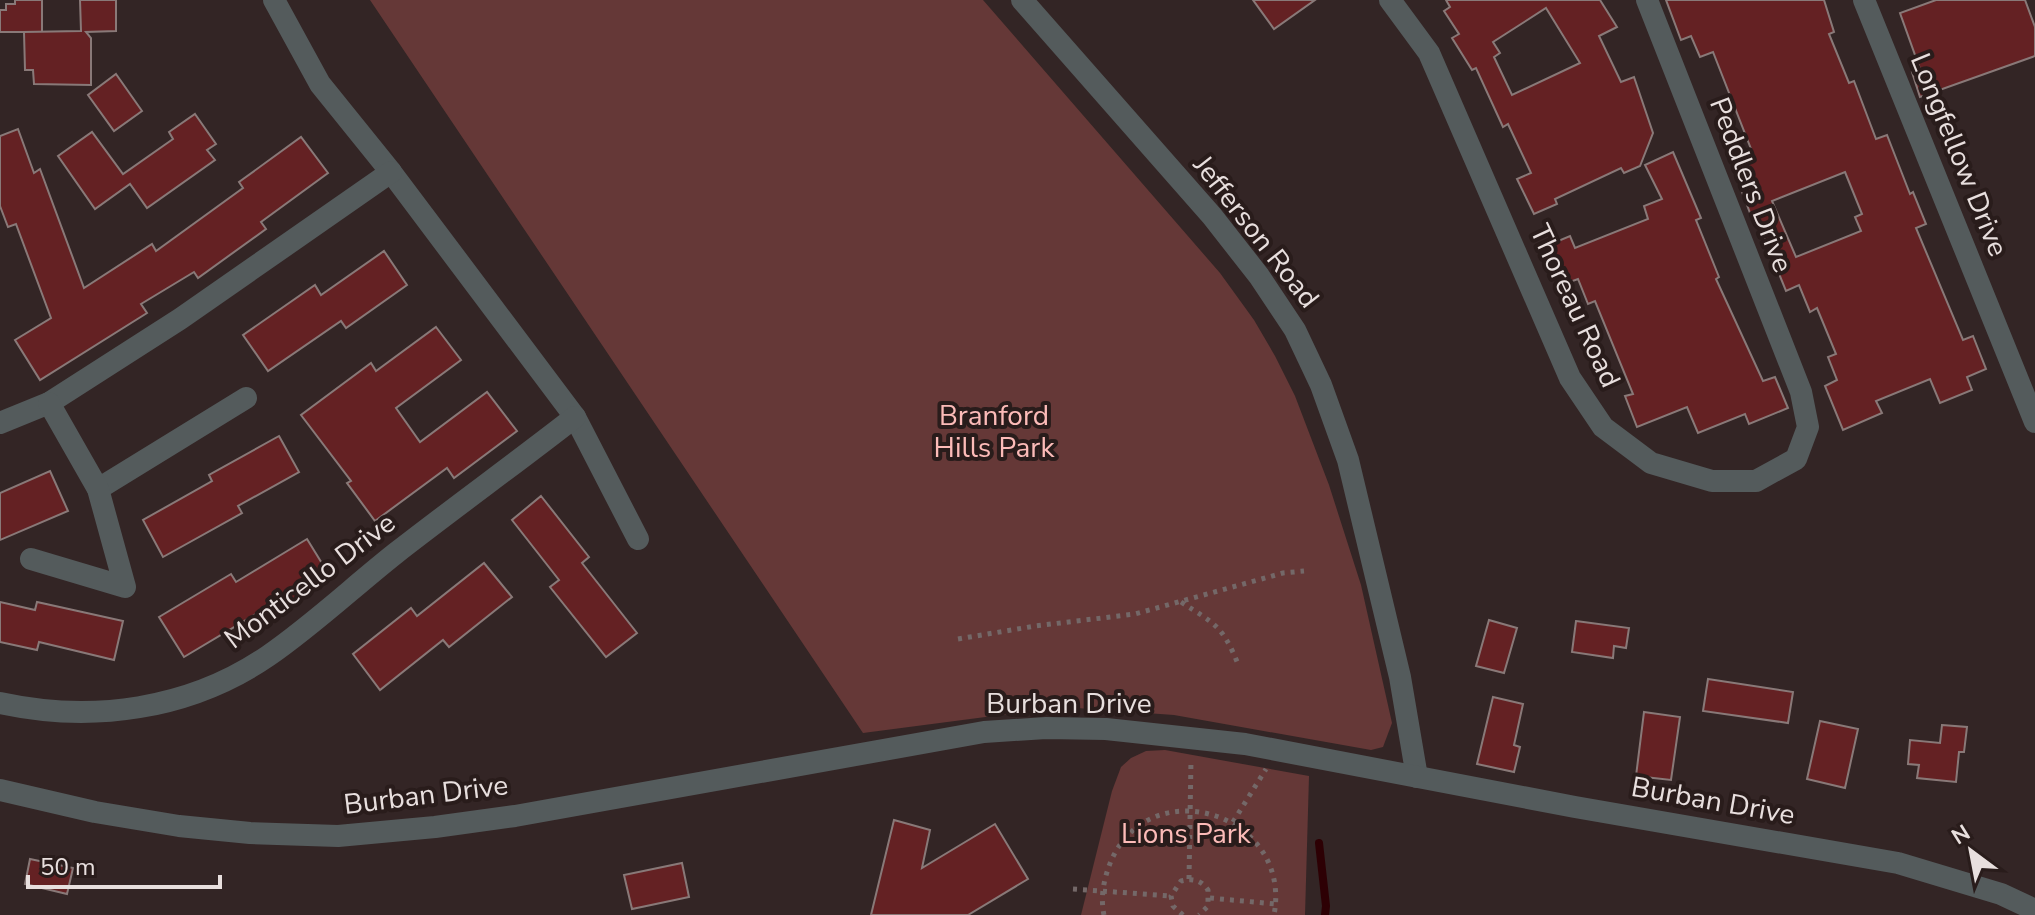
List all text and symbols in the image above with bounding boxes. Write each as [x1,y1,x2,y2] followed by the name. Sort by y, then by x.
[1901,48,2017,262] street label: Longfellow Drive
[1700,92,1802,278] street label: Peddlers Drive
[1184,147,1328,316] street label: Jefferson Road
[1521,218,1629,394] street label: Thoreau Road
[934,397,1055,467] park label: Branford Hills Park
[217,504,403,658] street label: Monticello Drive
[986,685,1152,723] street label: Burban Drive
[342,766,510,824] street label: Burban Drive
[1628,768,1798,834] street label: Burban Drive
[1931,811,2011,891] north arrow
[1121,815,1252,853] park label: Lions Park
[1946,818,1976,852] text: N
[28,839,220,889] scale bar
[40,851,96,883] text: 50 m

